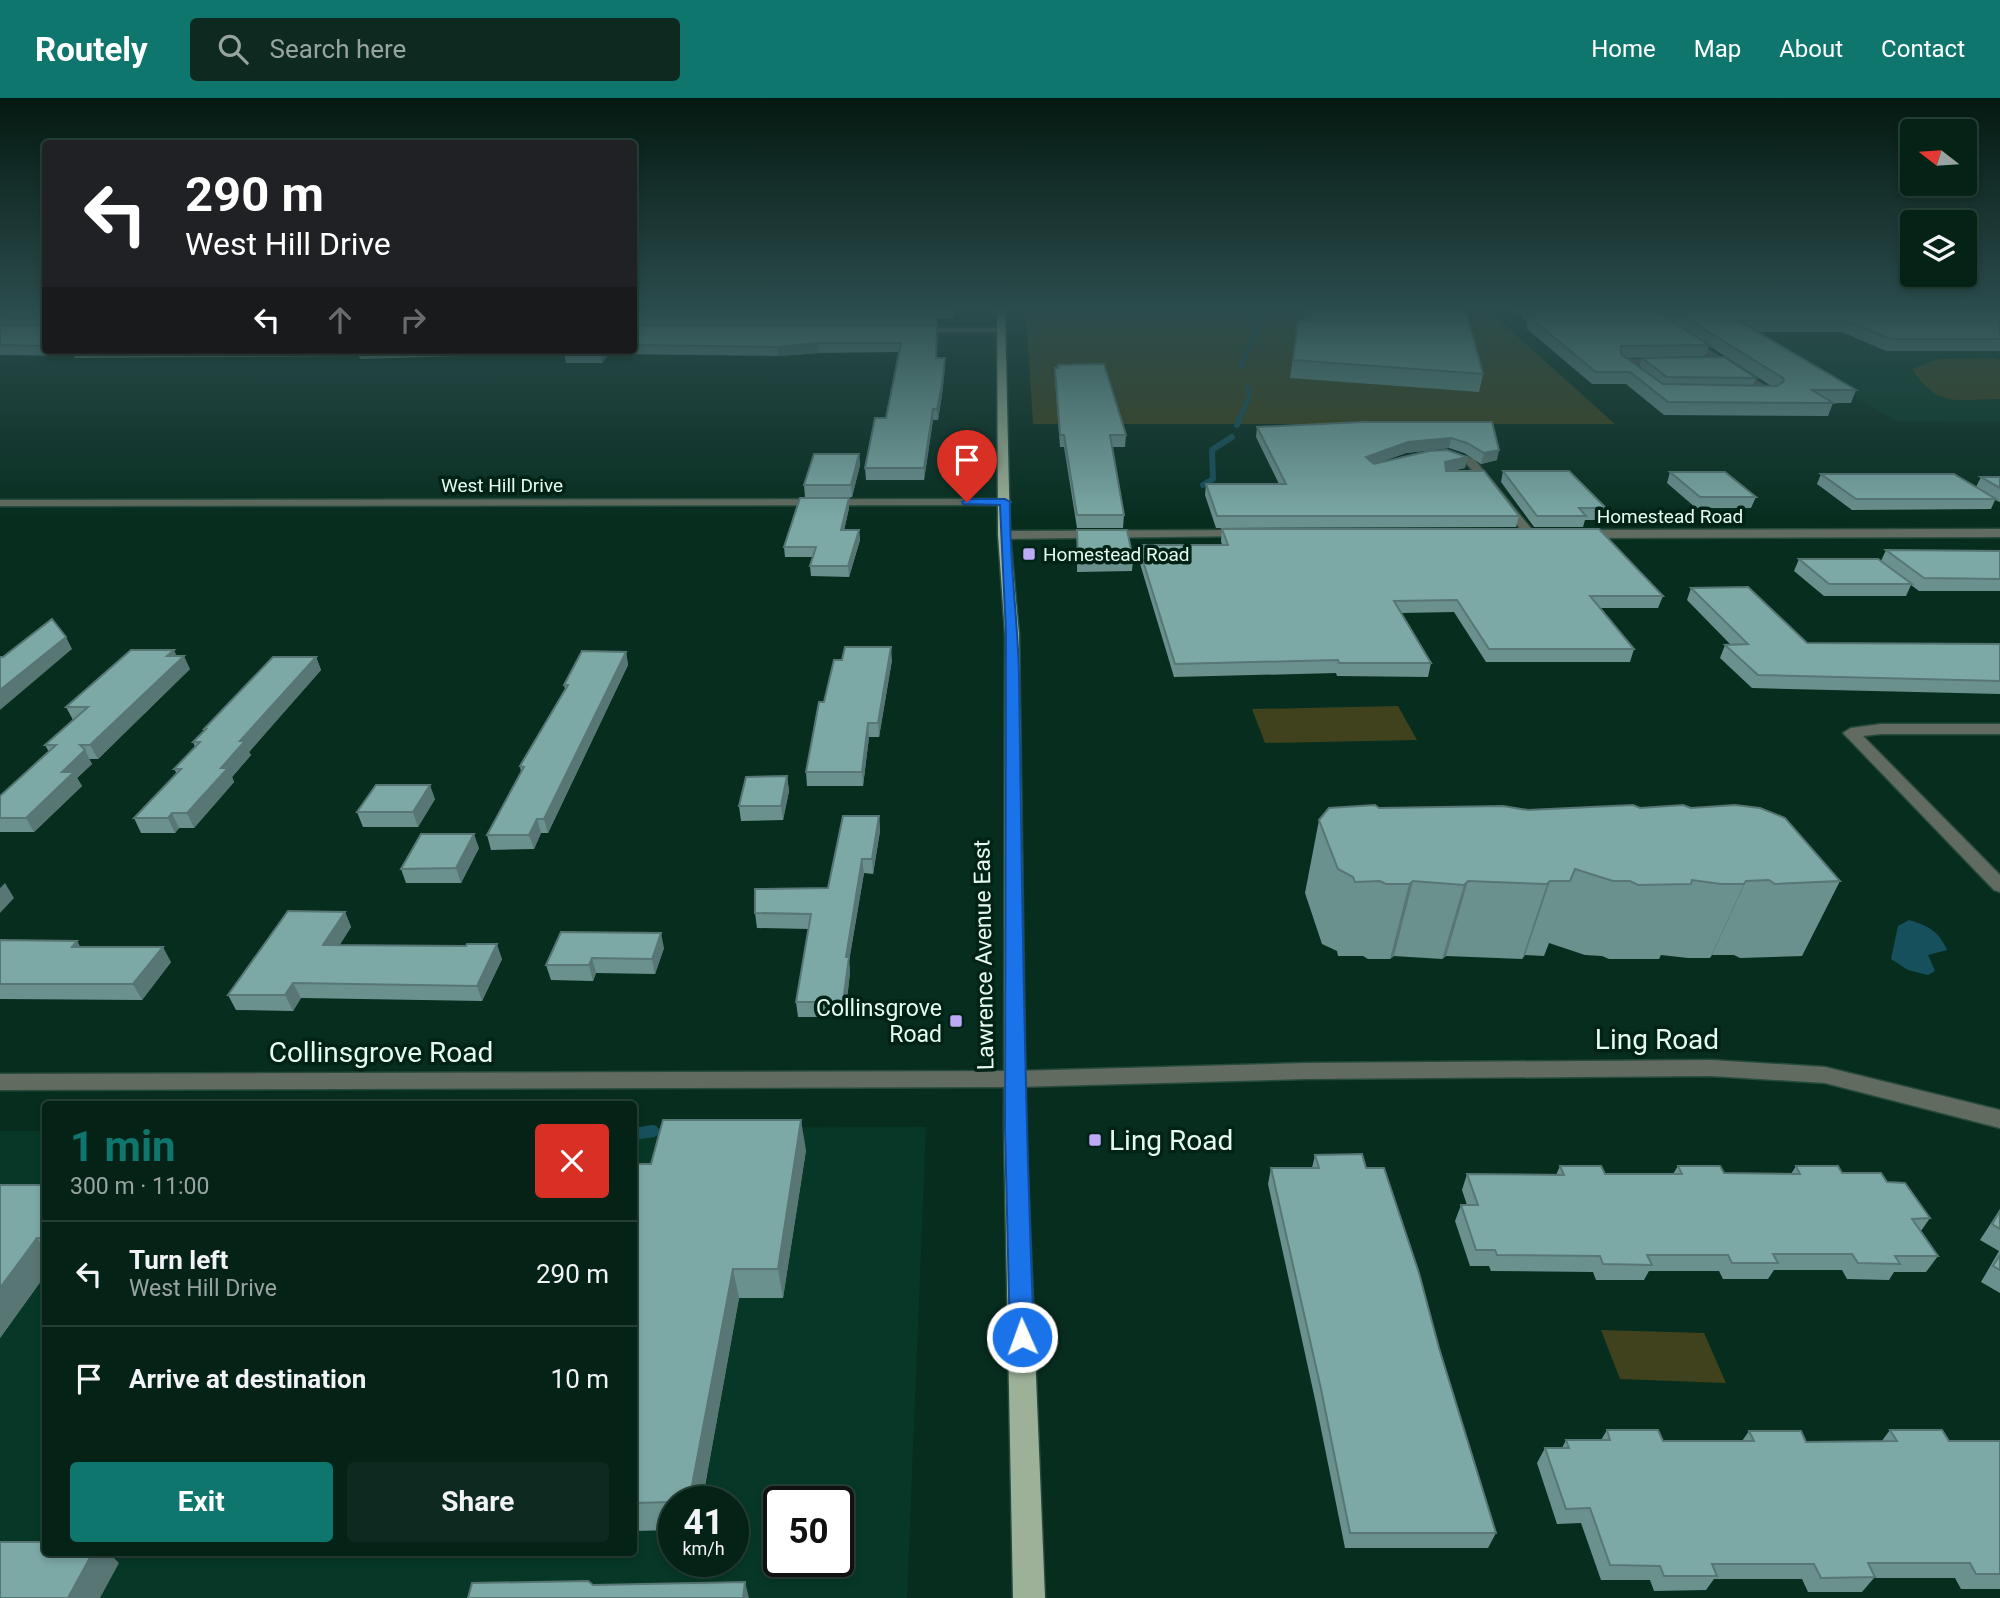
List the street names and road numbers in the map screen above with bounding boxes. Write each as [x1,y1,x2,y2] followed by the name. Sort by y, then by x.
[441,474,563,497] street label: West Hill Drive
[1597,505,1743,528] street label: Homestead Road
[968,840,1000,1070] street label: Lawrence Avenue East
[1595,1023,1719,1056] street label: Ling Road
[269,1036,493,1069] street label: Collinsgrove Road

